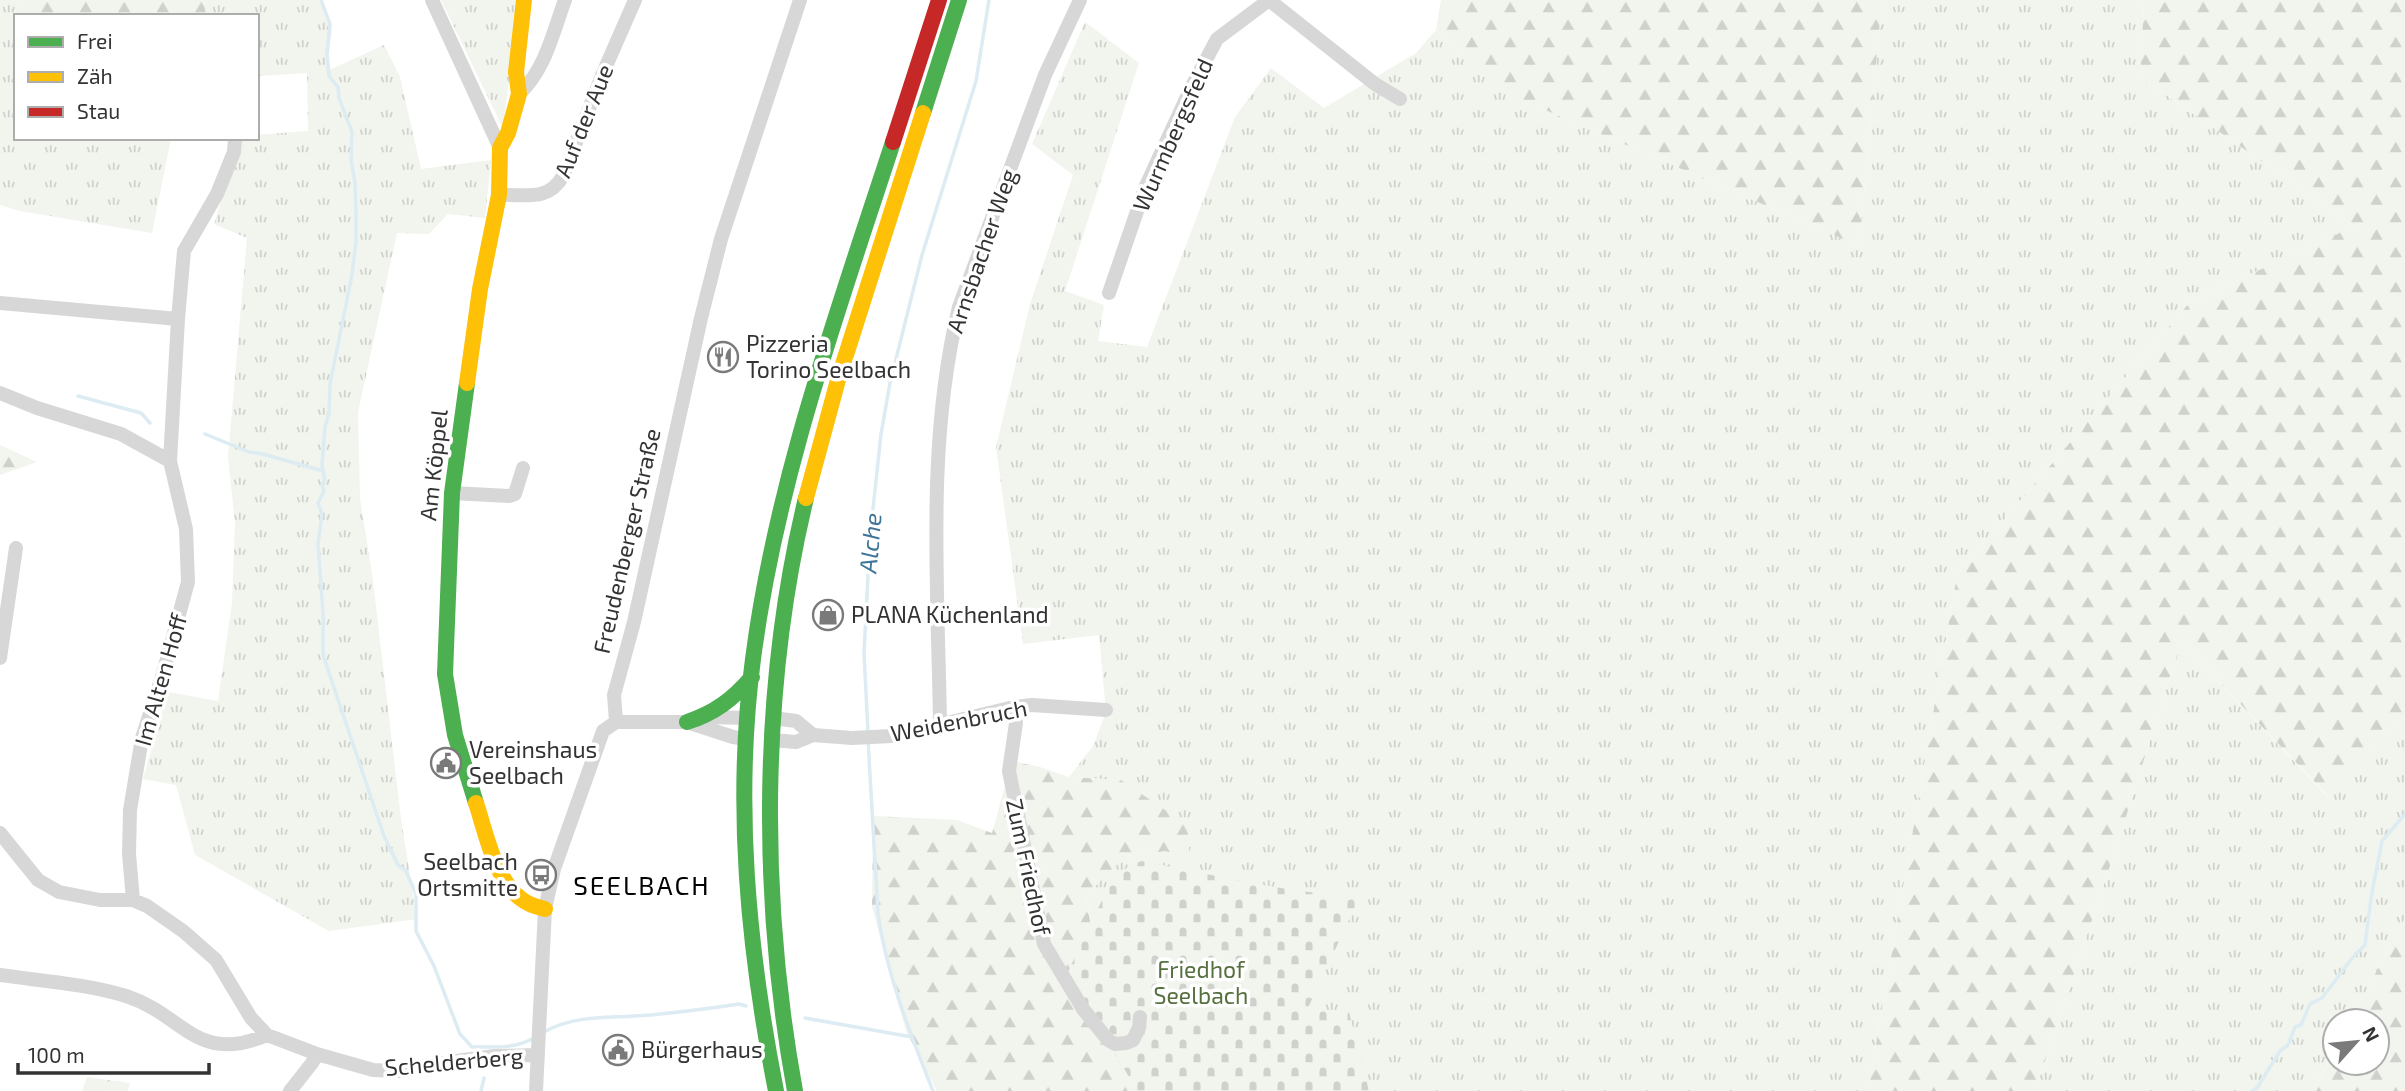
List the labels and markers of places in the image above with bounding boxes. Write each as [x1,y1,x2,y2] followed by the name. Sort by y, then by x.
[746,329,911,383] place label: Pizzeria Torino Seelbach
[706,340,740,374] restaurant icon: Pizzeria Torino Seelbach
[811,598,845,632] shop icon: PLANA Küchenland
[851,600,1049,628] place label: PLANA Küchenland
[469,735,597,789] place label: Vereinshaus Seelbach
[429,746,463,780] public building icon: Vereinshaus Seelbach
[417,847,518,901] place label: Seelbach Ortsmitte
[524,858,558,892] bus stop icon: Seelbach Ortsmitte
[601,1033,635,1067] public building icon: Bürgerhaus
[641,1035,763,1063] place label: Bürgerhaus

